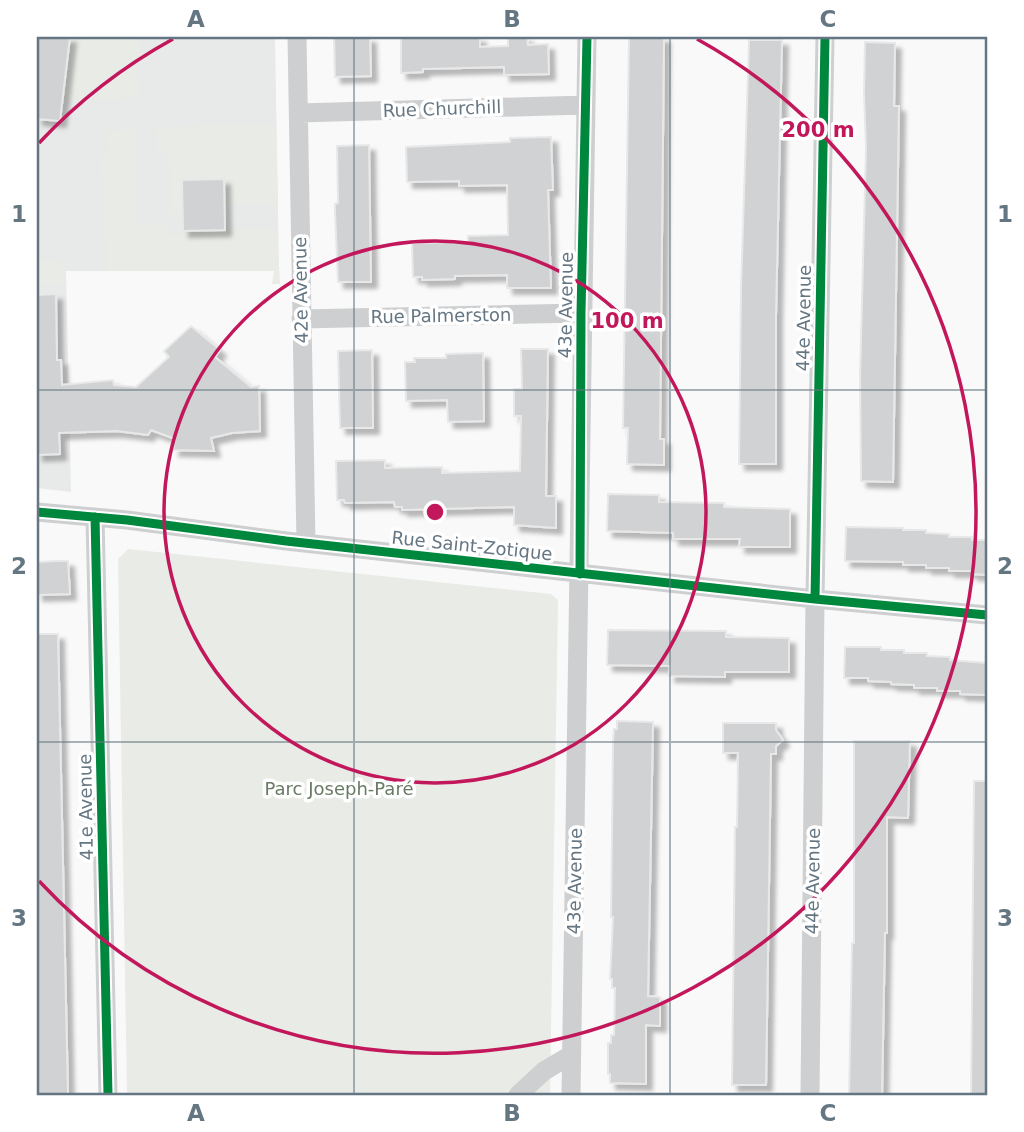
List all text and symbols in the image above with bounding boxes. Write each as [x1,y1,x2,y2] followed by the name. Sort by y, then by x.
[187,6,205,32] text: A
[503,6,521,32] text: B
[820,6,836,32] text: C
[382,96,502,121] street label: Rue Churchill
[781,118,855,142] text: 200 m
[11,201,27,227] text: 1
[997,201,1013,227] text: 1
[289,237,312,343] street label: 42e Avenue
[554,252,577,358] street label: 43e Avenue
[792,265,815,371] street label: 44e Avenue
[370,304,512,327] street label: Rue Palmerston
[590,309,664,333] text: 100 m
[423,500,447,524] centre of rings
[391,527,554,564] street label: Rue Saint-Zotique
[11,553,27,579] text: 2
[997,553,1013,579] text: 2
[74,754,97,860] street label: 41e Avenue
[265,778,413,799] park label: Parc Joseph-Paré
[563,828,586,934] street label: 43e Avenue
[801,828,824,934] street label: 44e Avenue
[11,905,27,931] text: 3
[997,905,1013,931] text: 3
[187,1100,205,1126] text: A
[503,1100,521,1126] text: B
[820,1100,836,1126] text: C

